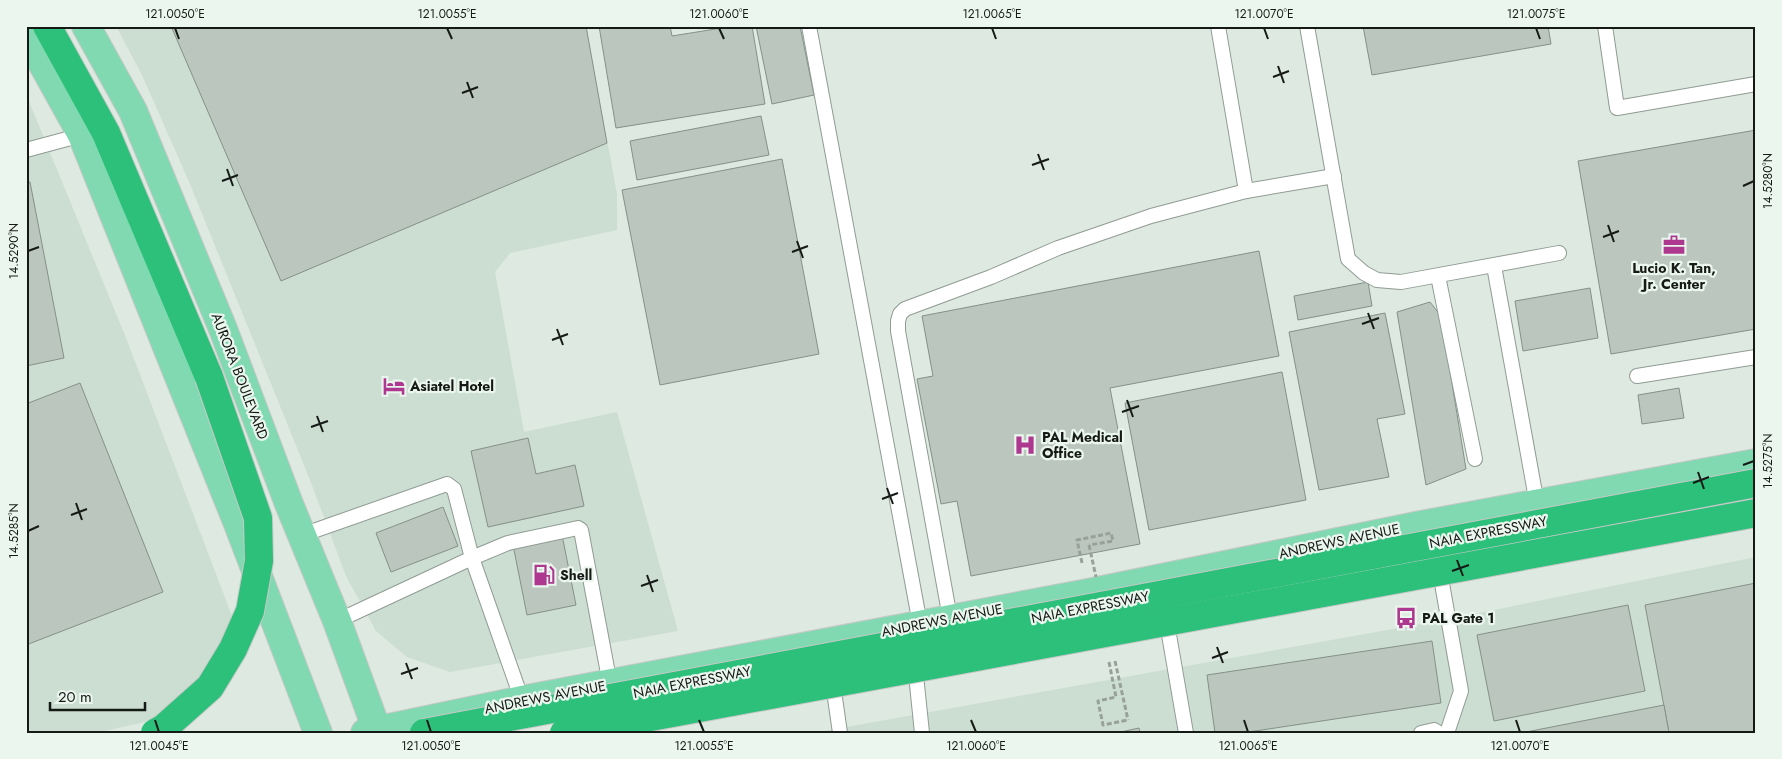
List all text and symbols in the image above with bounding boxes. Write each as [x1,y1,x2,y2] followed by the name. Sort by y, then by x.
[145,5,205,23] text: 121.0050°E
[417,5,477,23] text: 121.0055°E
[689,5,749,23] text: 121.0060°E
[962,5,1022,23] text: 121.0065°E
[1234,5,1294,23] text: 121.0070°E
[1507,5,1565,23] text: 121.0075°E
[1759,153,1777,209] text: 14.5280°N
[5,223,23,279] text: 14.5290°N
[1661,232,1687,258] office icon: Lucio K. Tan, Jr. Center
[1632,258,1716,294] place label: Lucio K. Tan, Jr. Center
[207,310,273,442] street label: AURORA BOULEVARD
[381,373,407,399] hotel icon: Asiatel Hotel
[409,376,494,396] place label: Asiatel Hotel
[1042,427,1123,463] place label: PAL Medical Office
[1012,432,1038,458] hospital icon: PAL Medical Office
[1759,433,1777,489] text: 14.5275°N
[5,503,23,559] text: 14.5285°N
[1427,511,1549,553] street label: NAIA EXPRESSWAY
[1277,518,1401,564] street label: ANDREWS AVENUE
[531,562,557,588] fuel station icon: Shell
[560,565,592,585] place label: Shell
[1029,586,1151,628] street label: NAIA EXPRESSWAY
[880,598,1004,642] street label: ANDREWS AVENUE
[1393,605,1419,631] bus stop icon: PAL Gate 1
[1422,608,1494,628] place label: PAL Gate 1
[631,661,753,703] street label: NAIA EXPRESSWAY
[483,675,607,719] street label: ANDREWS AVENUE
[50,679,145,711] scale bar
[58,686,92,708] text: 20 m
[129,737,189,755] text: 121.0045°E
[401,737,461,755] text: 121.0050°E
[674,737,734,755] text: 121.0055°E
[946,737,1006,755] text: 121.0060°E
[1218,737,1278,755] text: 121.0065°E
[1490,737,1550,755] text: 121.0070°E

